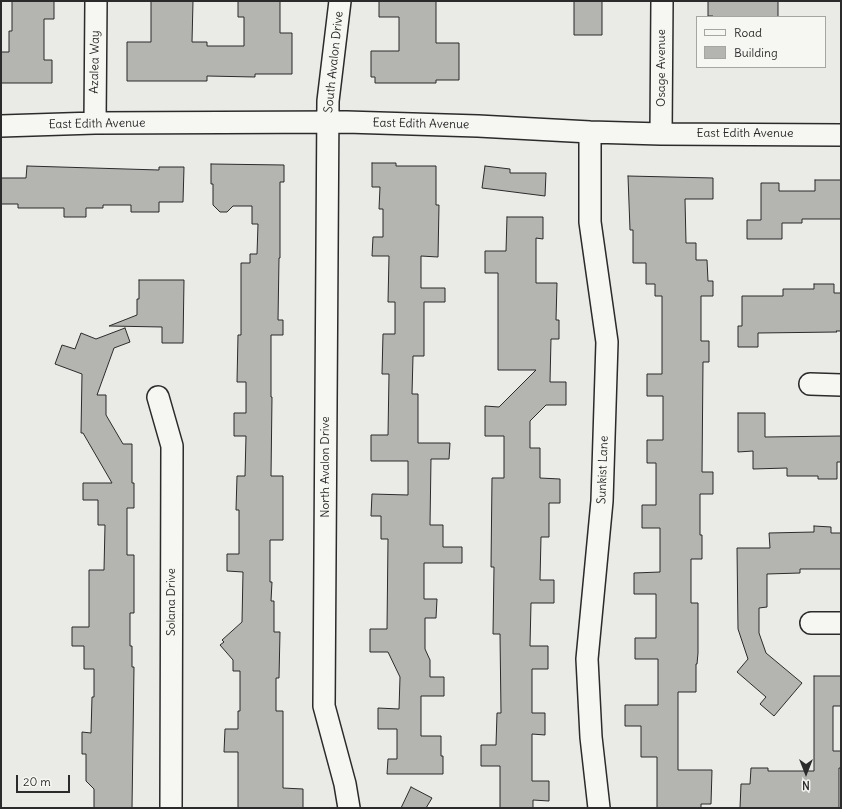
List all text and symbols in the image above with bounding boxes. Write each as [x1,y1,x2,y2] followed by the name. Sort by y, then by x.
[322,10,346,114] street label: South Avalon Drive
[696,16,826,68] legend
[734,25,762,40] text: Road
[655,29,669,107] street label: Osage Avenue
[87,30,103,94] street label: Azalea Way
[734,45,778,60] text: Building
[49,116,145,132] street label: East Edith Avenue
[373,116,469,132] street label: East Edith Avenue
[697,127,793,141] street label: East Edith Avenue
[319,416,333,518] street label: North Avalon Drive
[595,436,611,504] street label: Sunkist Lane
[165,568,179,636] street label: Solana Drive
[786,753,826,793] north arrow
[18,767,72,793] scale bar
[23,774,51,789] text: 20 m
[802,778,810,792] text: N

